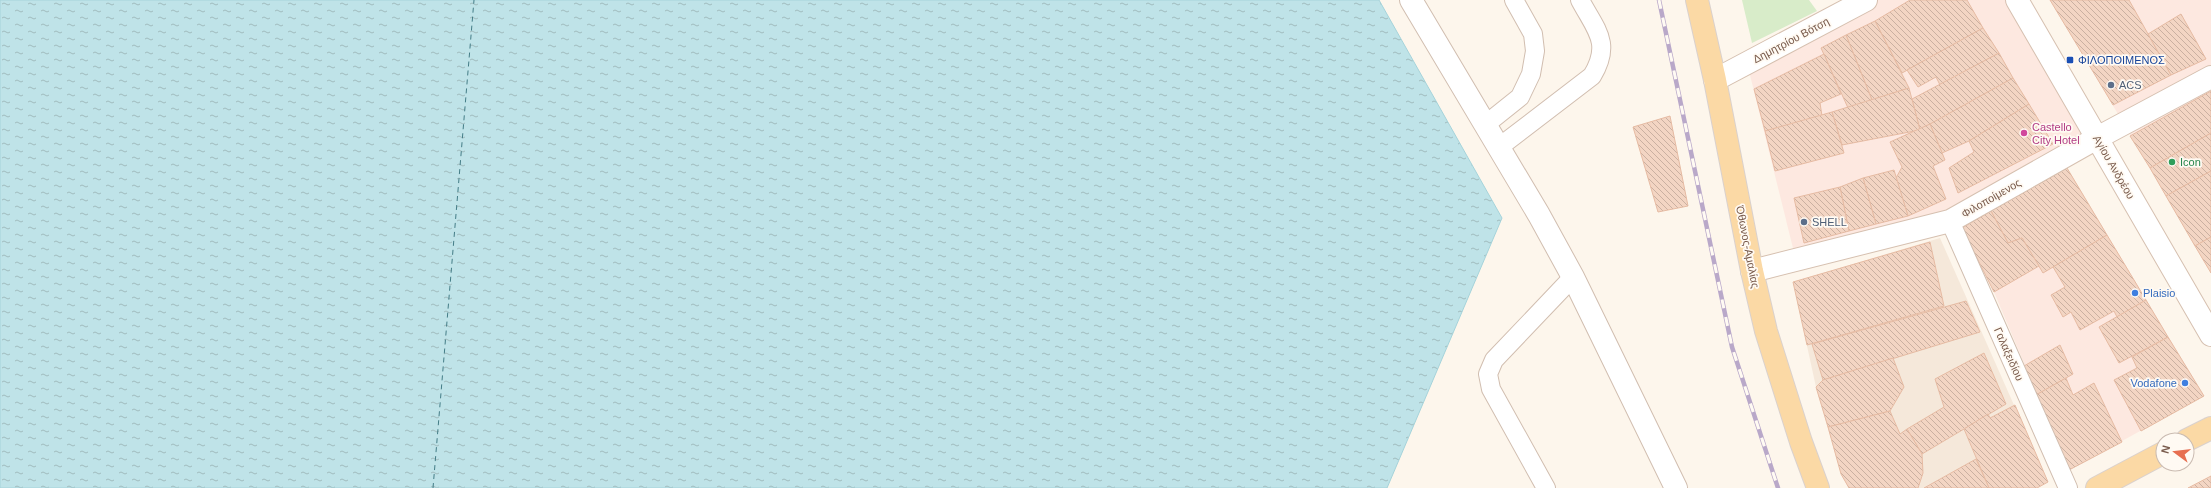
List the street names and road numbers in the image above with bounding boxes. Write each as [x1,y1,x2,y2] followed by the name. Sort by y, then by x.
[1751,15,1831,65] street label: Δημητρίου Βότση
[2091,133,2137,201] street label: Αγίου Ανδρέου
[1959,176,2023,220] street label: Φιλοποίμενος
[1734,204,1762,289] street label: Όθωνος-Αμαλίας
[1992,325,2026,383] street label: Γαλαξειδίου

